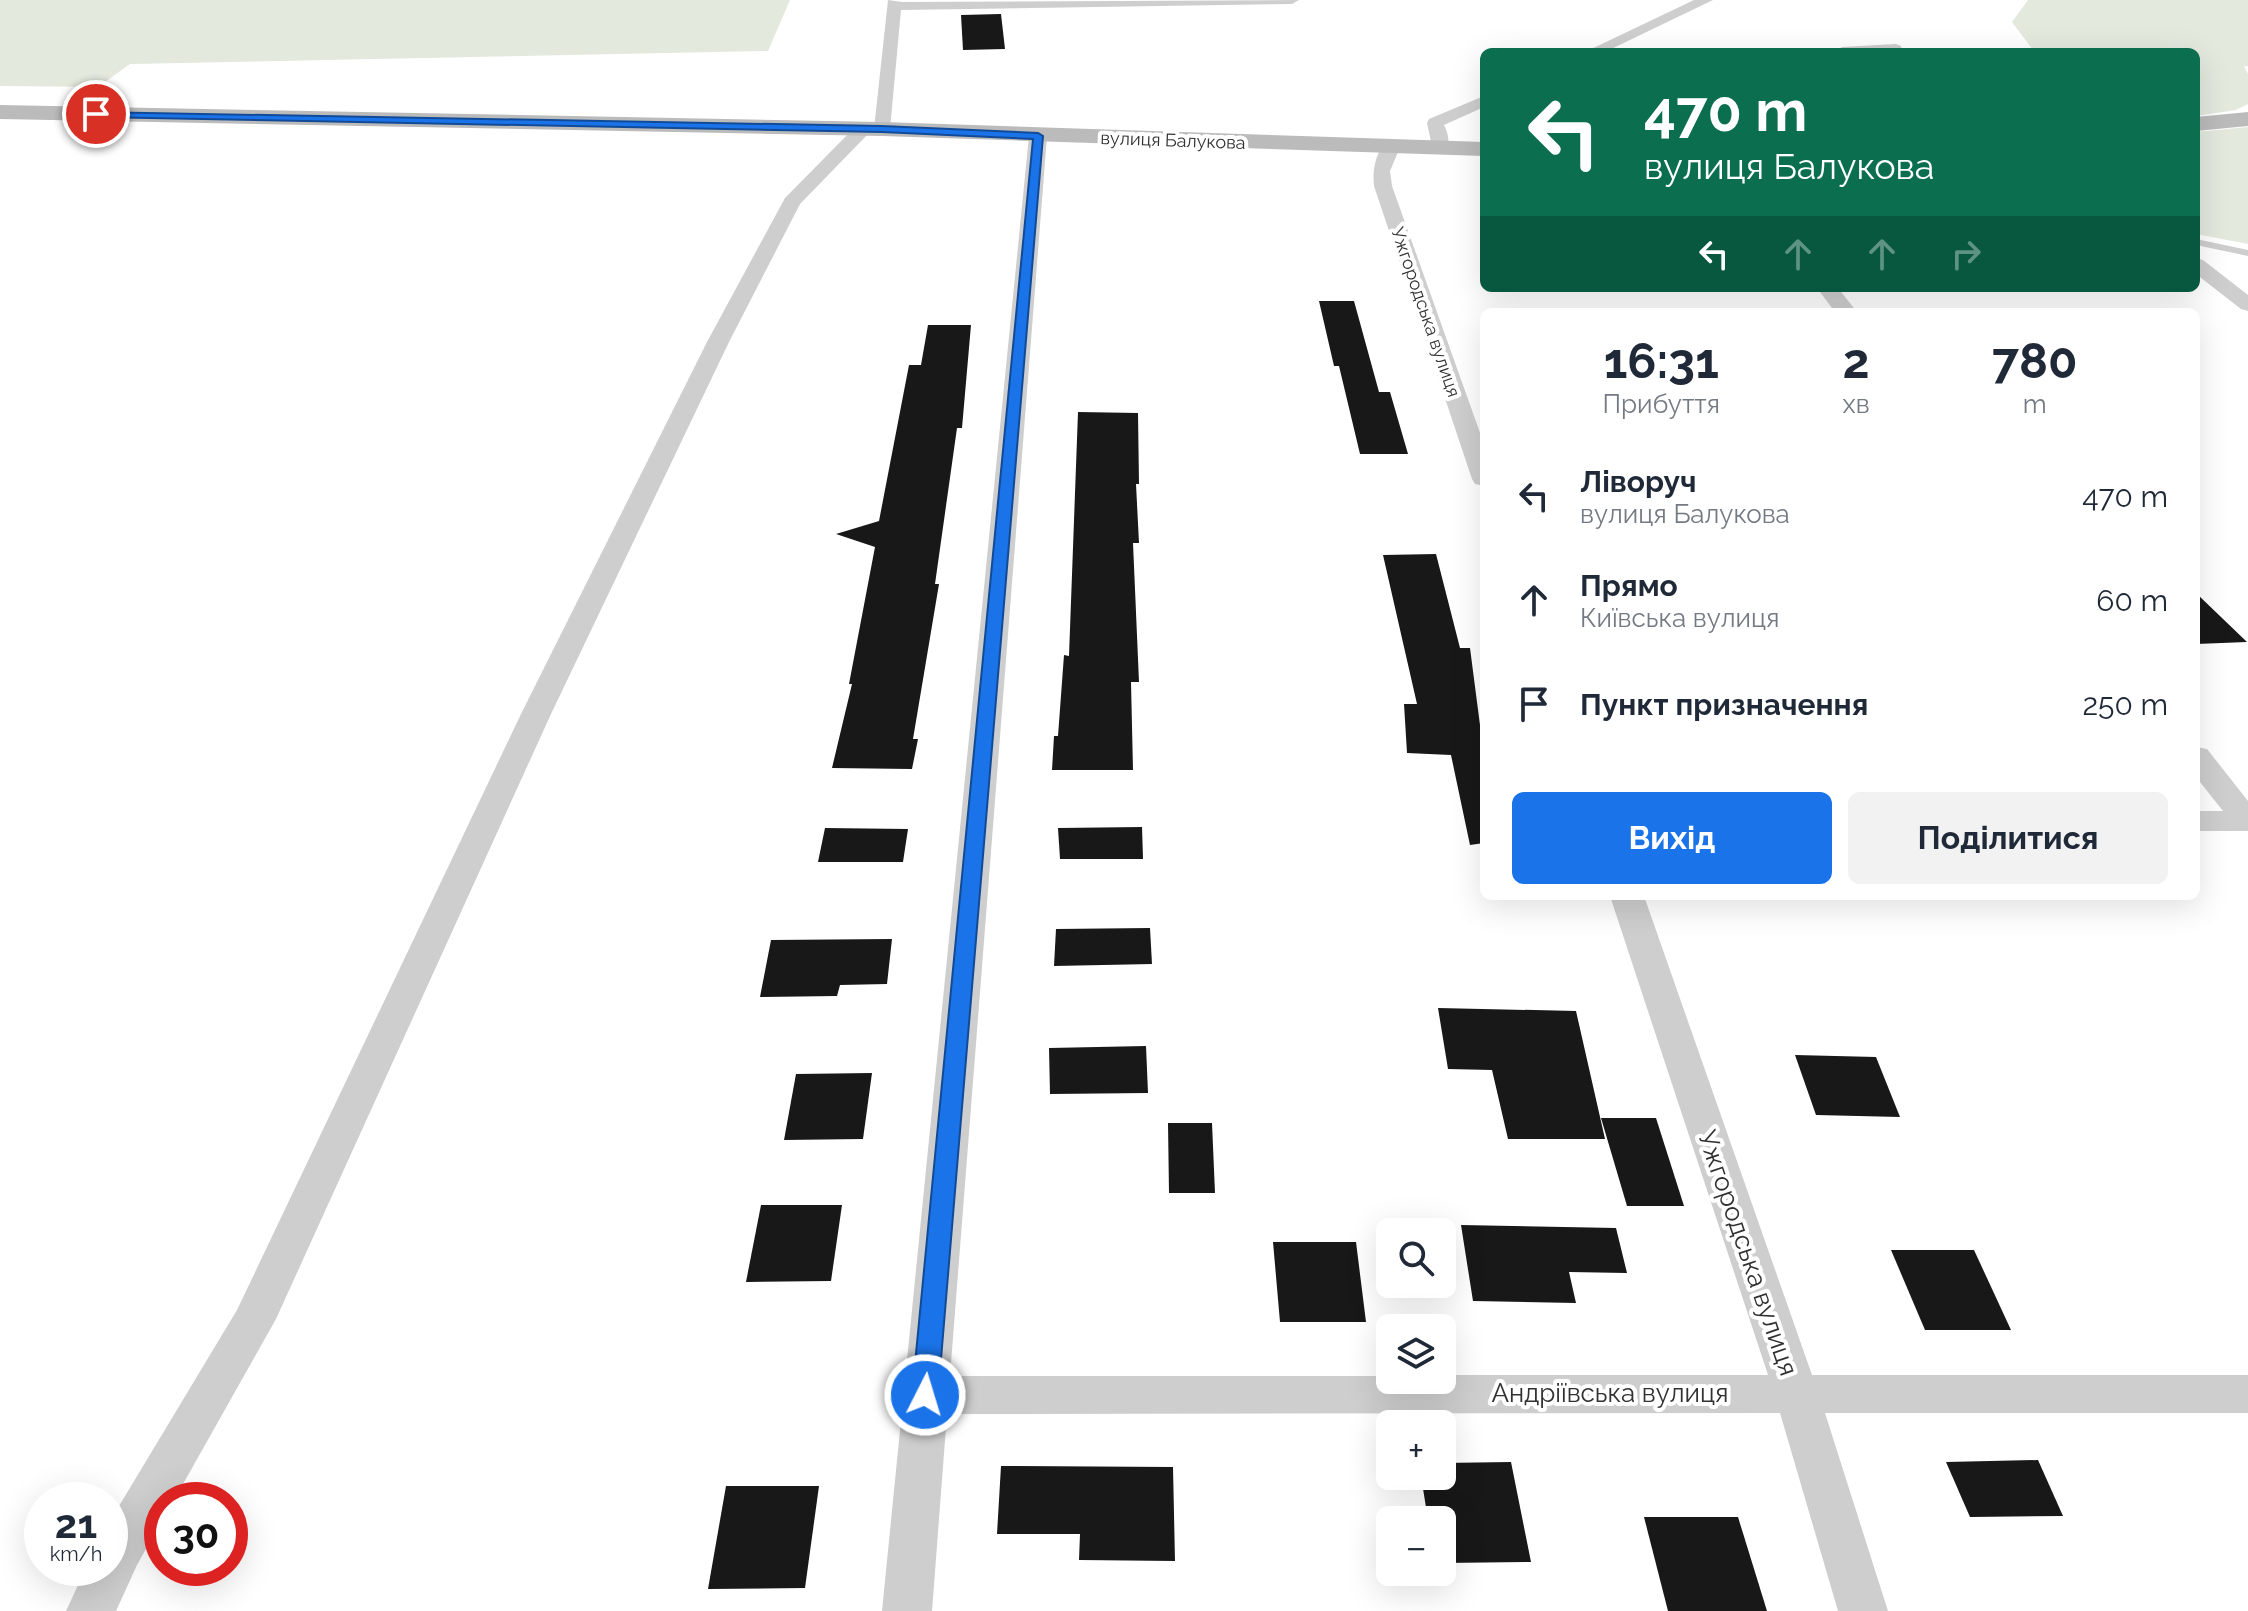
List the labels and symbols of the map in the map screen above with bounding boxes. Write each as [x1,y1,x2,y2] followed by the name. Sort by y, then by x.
[62,80,130,148] pin
[1100,127,1246,153] street label: вулиця Балукова
[1387,224,1465,400] street label: Ужгородська вулиця
[1692,1127,1804,1379] street label: Ужгородська вулиця
[883,1353,967,1437] position arrow
[1491,1378,1729,1408] street label: Андріївська вулиця
[144,1482,248,1586] speed limit sign: 30

